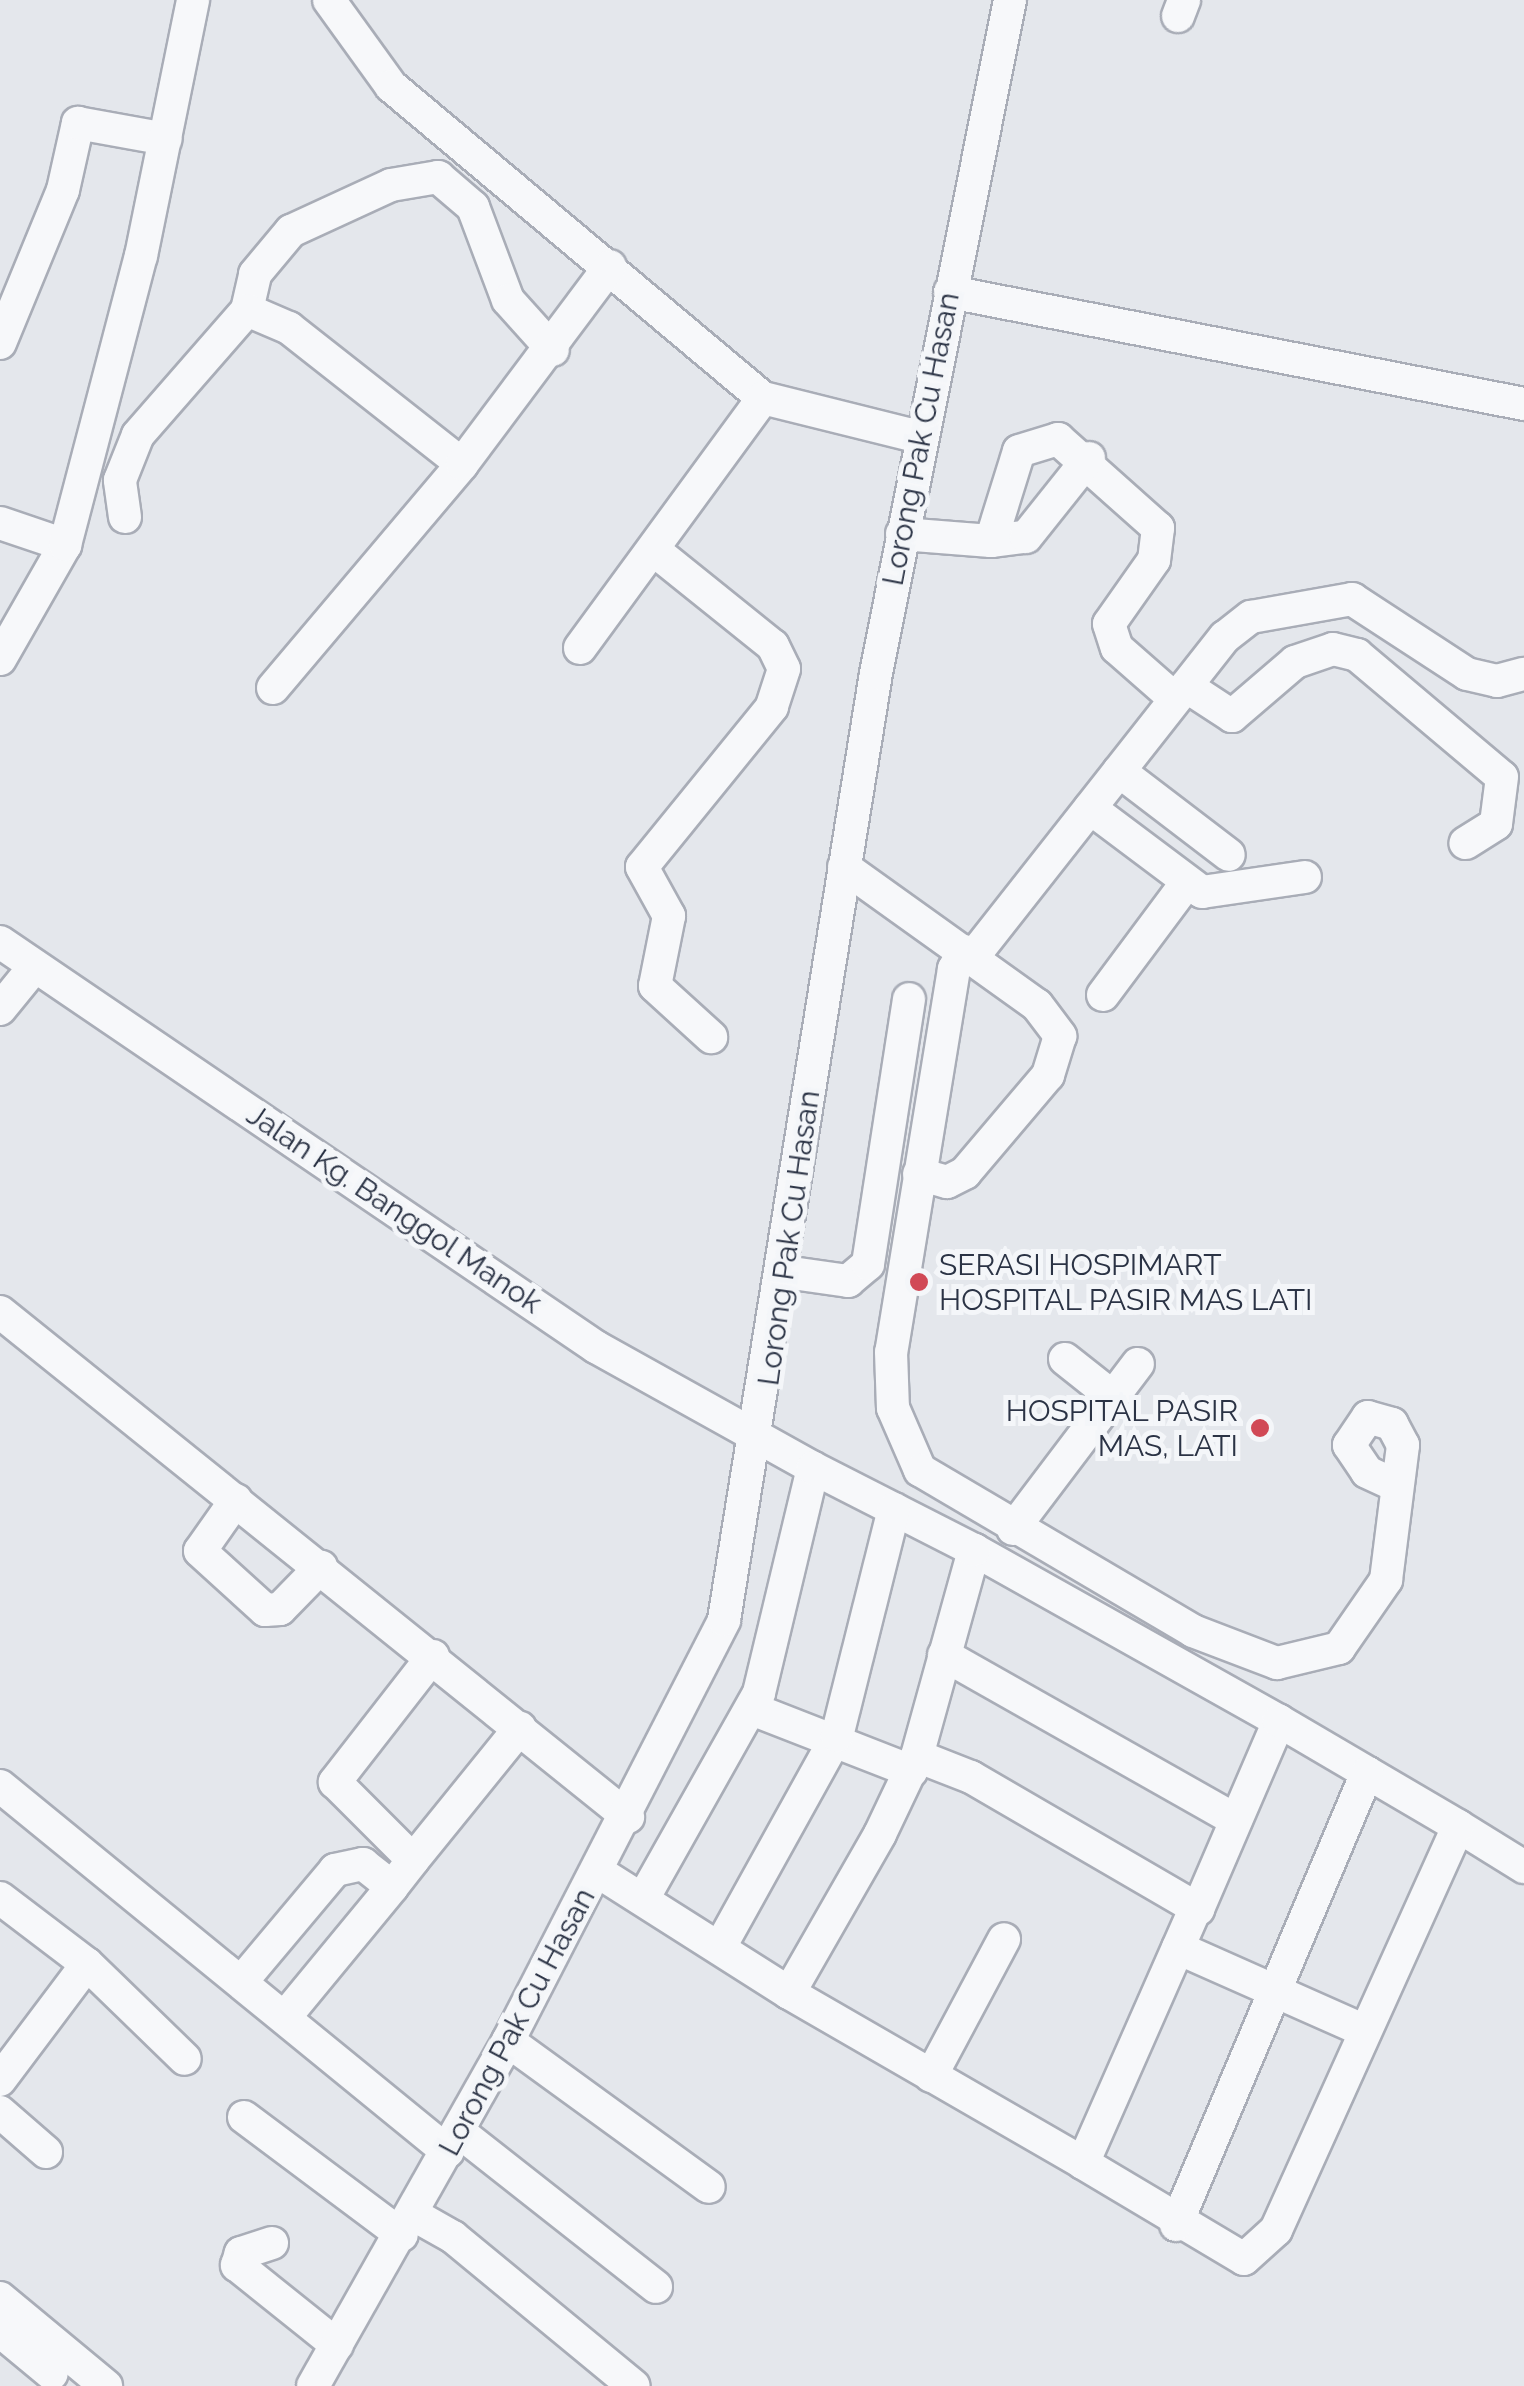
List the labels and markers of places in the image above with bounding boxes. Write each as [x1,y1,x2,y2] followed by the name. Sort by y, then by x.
[939,1247,1313,1318] place label: SERASI HOSPIMART HOSPITAL PASIR MAS LATI
[908,1271,930,1293] marker: SERASI HOSPIMART HOSPITAL PASIR MAS LATI
[1005,1393,1238,1464] place label: HOSPITAL PASIR MAS, LATI
[1247,1415,1273,1441] marker: HOSPITAL PASIR MAS, LATI

